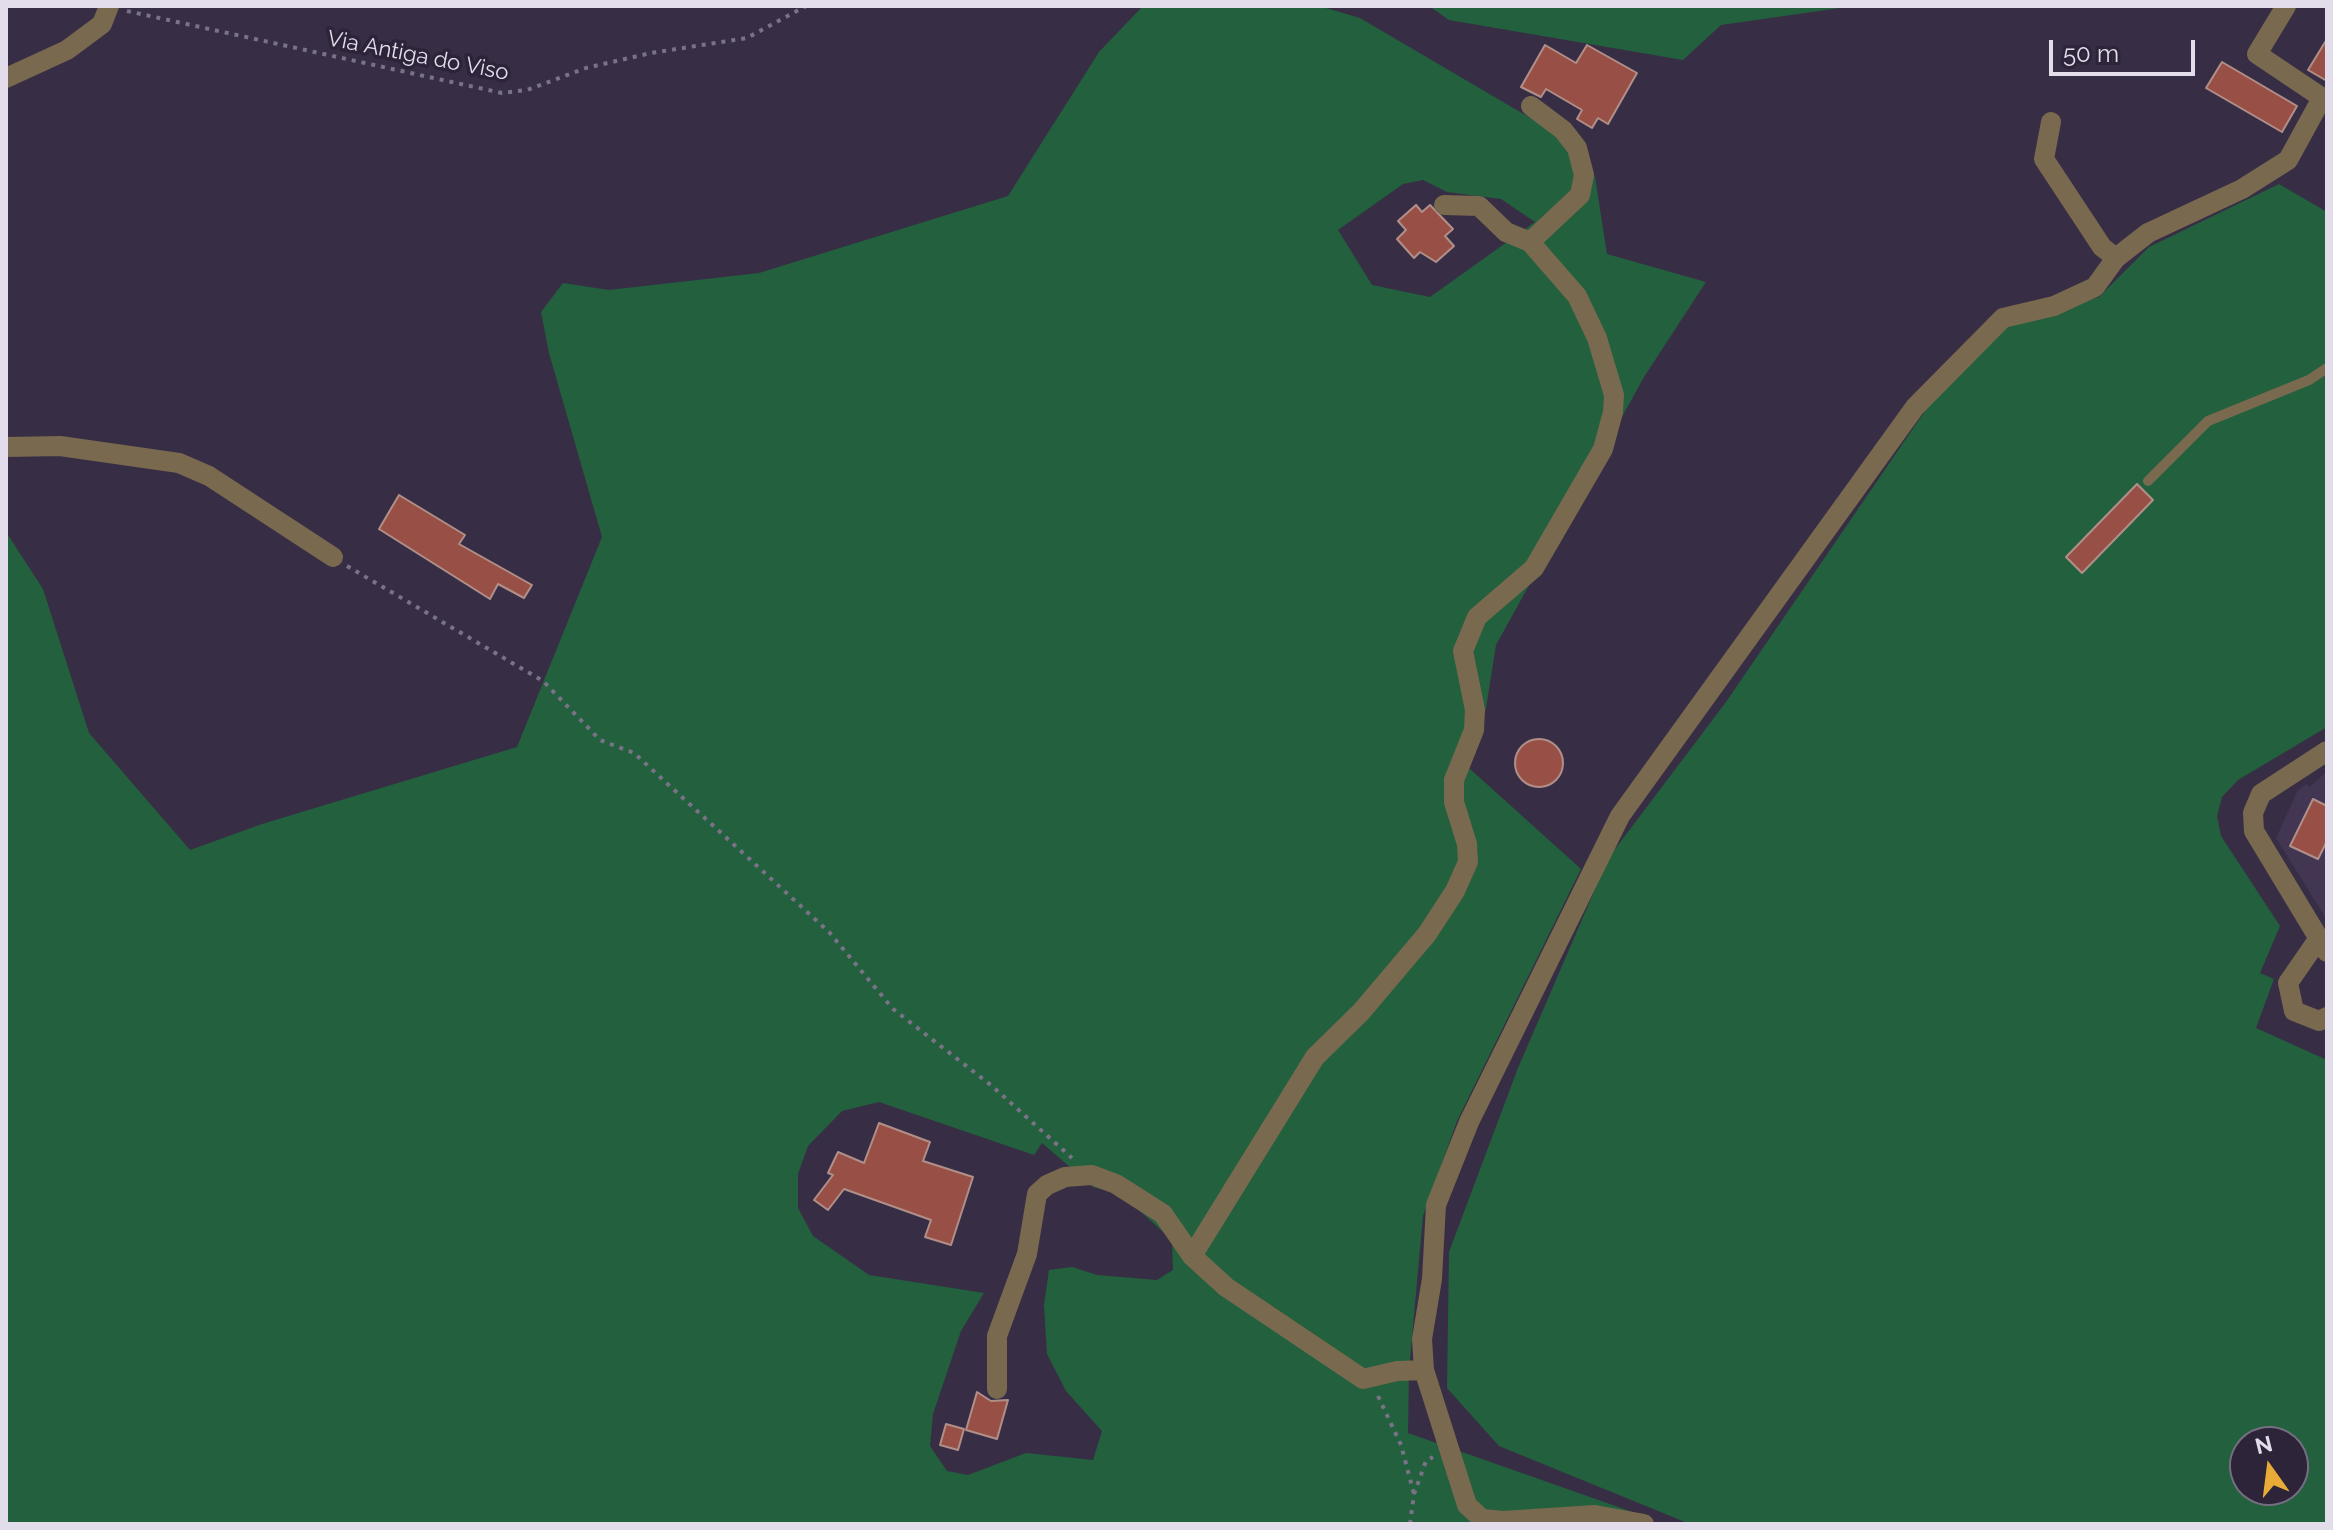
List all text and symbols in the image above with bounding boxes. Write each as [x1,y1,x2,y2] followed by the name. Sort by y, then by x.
[2053,24,2199,74] scale bar
[325,25,511,87] street label: Via Antiga do Viso
[2063,39,2119,68] text: 50 m
[2229,1426,2309,1506] north arrow
[2252,1430,2275,1459] text: N

